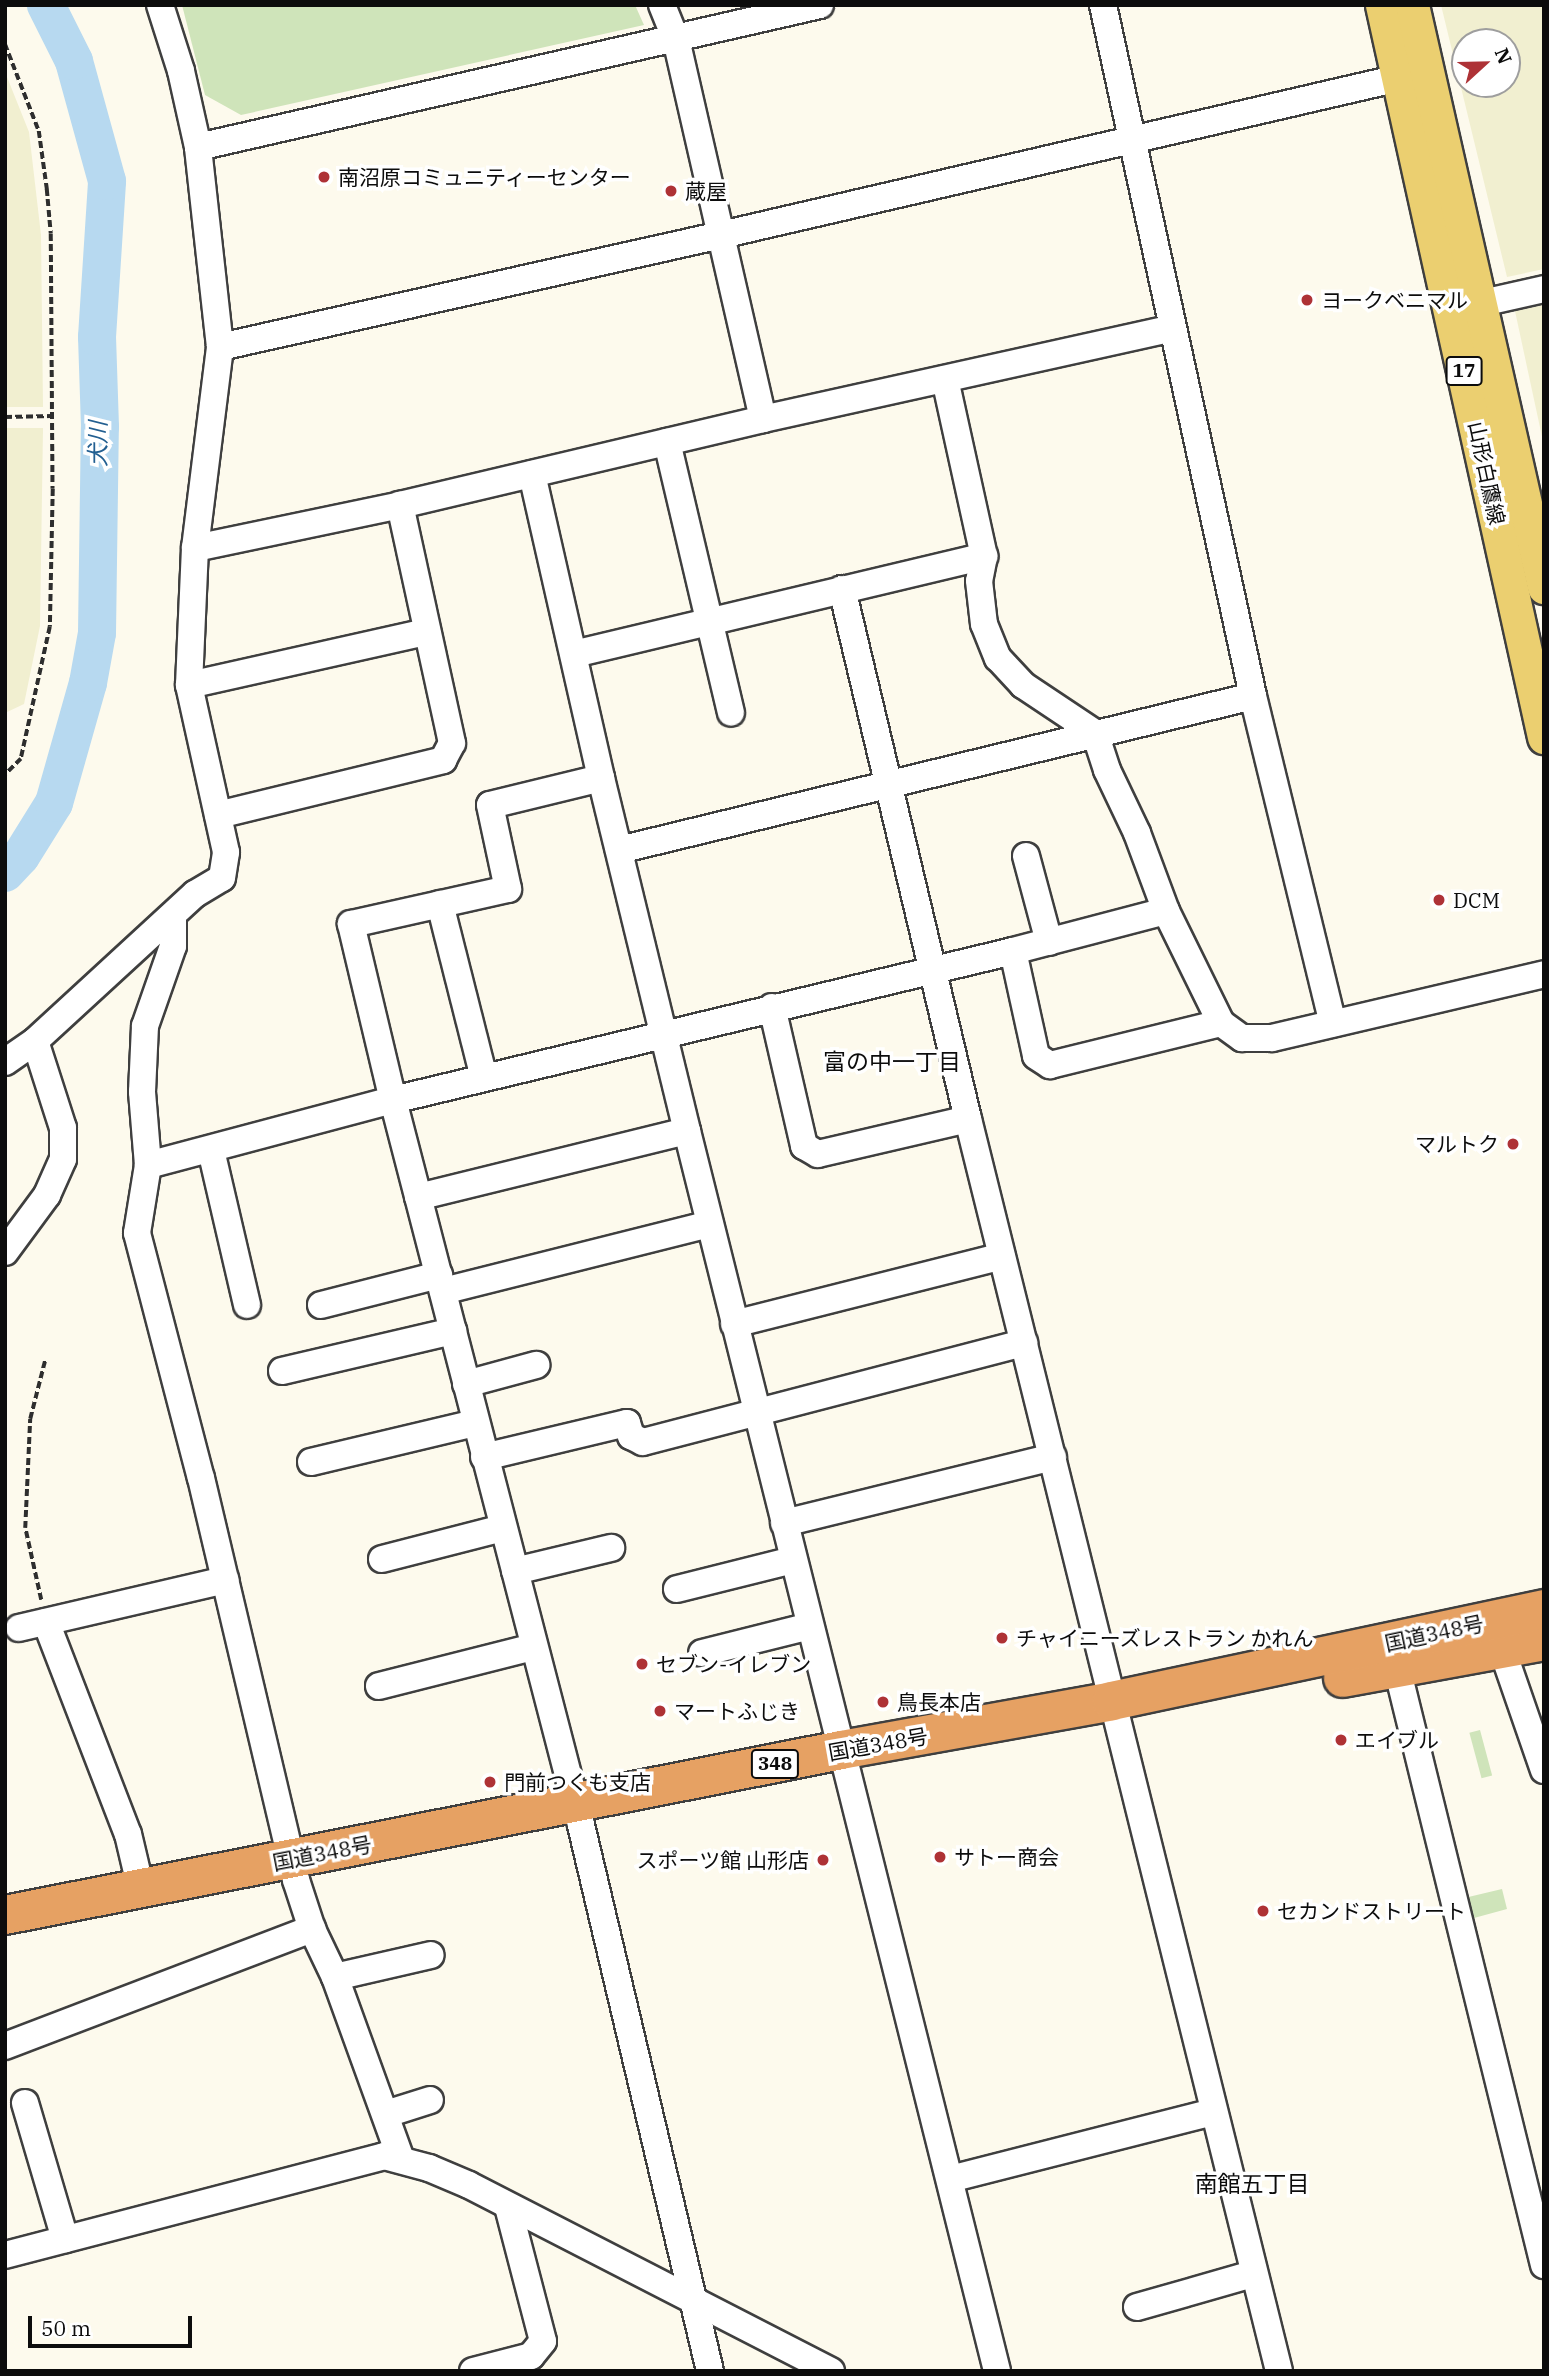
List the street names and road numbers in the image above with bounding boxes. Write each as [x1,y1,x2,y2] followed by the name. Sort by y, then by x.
[1445,356,1483,386] road number: 17
[1464,419,1510,527] street label: 山形白鷹線
[1382,1610,1486,1656] street label: 国道348号
[826,1723,930,1765] street label: 国道348号
[750,1748,800,1780] road number: 348
[270,1831,374,1875] street label: 国道348号

